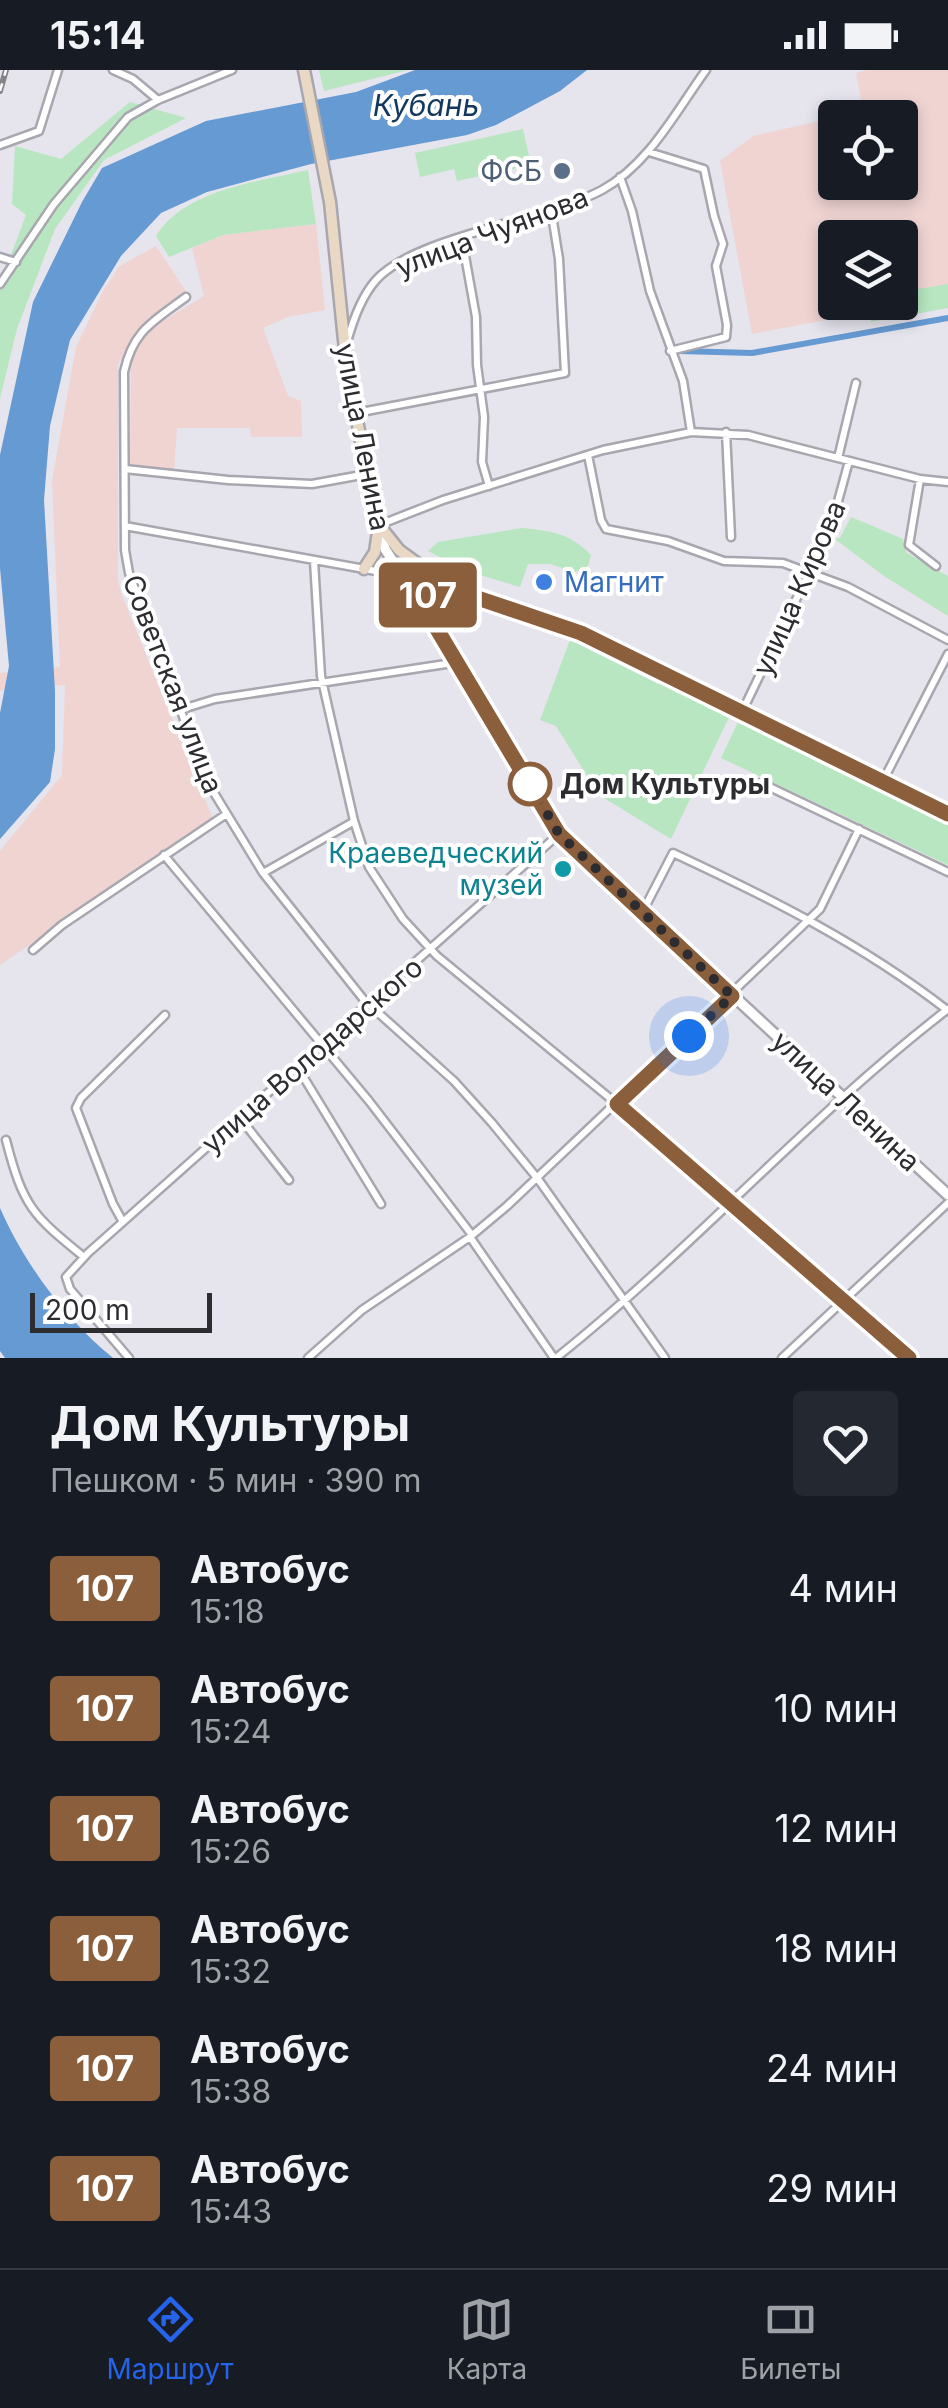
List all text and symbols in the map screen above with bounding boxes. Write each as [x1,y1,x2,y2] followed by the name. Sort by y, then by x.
[50,12,145,58] text: 15:14
[373,87,479,123] water label: Кубань
[818,100,918,320] map controls
[818,100,918,200] button: locate
[480,154,542,188] place label: ФСБ
[551,160,573,182] marker: ФСБ
[391,180,593,284] street label: улица Чуянова
[818,220,918,320] button: layers
[328,340,398,534] street label: улица Ленина
[745,495,853,681] street label: улица Кирова
[370,562,486,628] line badge: 107
[564,565,664,599] place label: Магнит
[116,570,230,798] street label: Советская улица
[533,571,555,593] marker: Магнит
[399,574,457,616] text: 107
[509,763,551,805] marker: Дом Культуры
[560,767,770,801] place label: Дом Культуры
[328,836,543,902] place label: Краеведческий музей
[552,858,574,880] marker: Краеведческий музей
[195,950,429,1160] street label: улица Володарского
[664,1011,714,1061] your location
[765,1024,927,1178] street label: улица Ленина
[30,1288,212,1332] scale bar
[45,1293,130,1327] text: 200 m
[793,1391,898,1496] button: heart
[50,1394,410,1453] text: Дом Культуры
[50,1461,421,1500] text: Пешком · 5 мин · 390 m
[190,1546,350,1592] text: Автобус
[789,1565,898,1611] text: 4 мин
[76,1567,134,1609] text: 107
[190,1592,265,1631] text: 15:18
[190,1666,350,1712] text: Автобус
[774,1685,898,1731] text: 10 мин
[76,1687,134,1729] text: 107
[190,1712,271,1751] text: 15:24
[190,1786,350,1832] text: Автобус
[774,1805,898,1851] text: 12 мин
[76,1807,134,1849] text: 107
[190,1832,271,1871] text: 15:26
[190,1906,350,1952] text: Автобус
[774,1925,898,1971] text: 18 мин
[76,1927,134,1969] text: 107
[190,1952,271,1991] text: 15:32
[190,2026,350,2072] text: Автобус
[766,2045,898,2091] text: 24 мин
[76,2047,134,2089] text: 107
[190,2072,271,2111] text: 15:38
[190,2146,350,2192] text: Автобус
[766,2165,898,2211] text: 29 мин
[76,2167,134,2209] text: 107
[190,2192,272,2231] text: 15:43
[107,2292,234,2386] tab: Маршрут
[447,2292,527,2386] tab: Карта
[740,2292,841,2386] tab: Билеты

